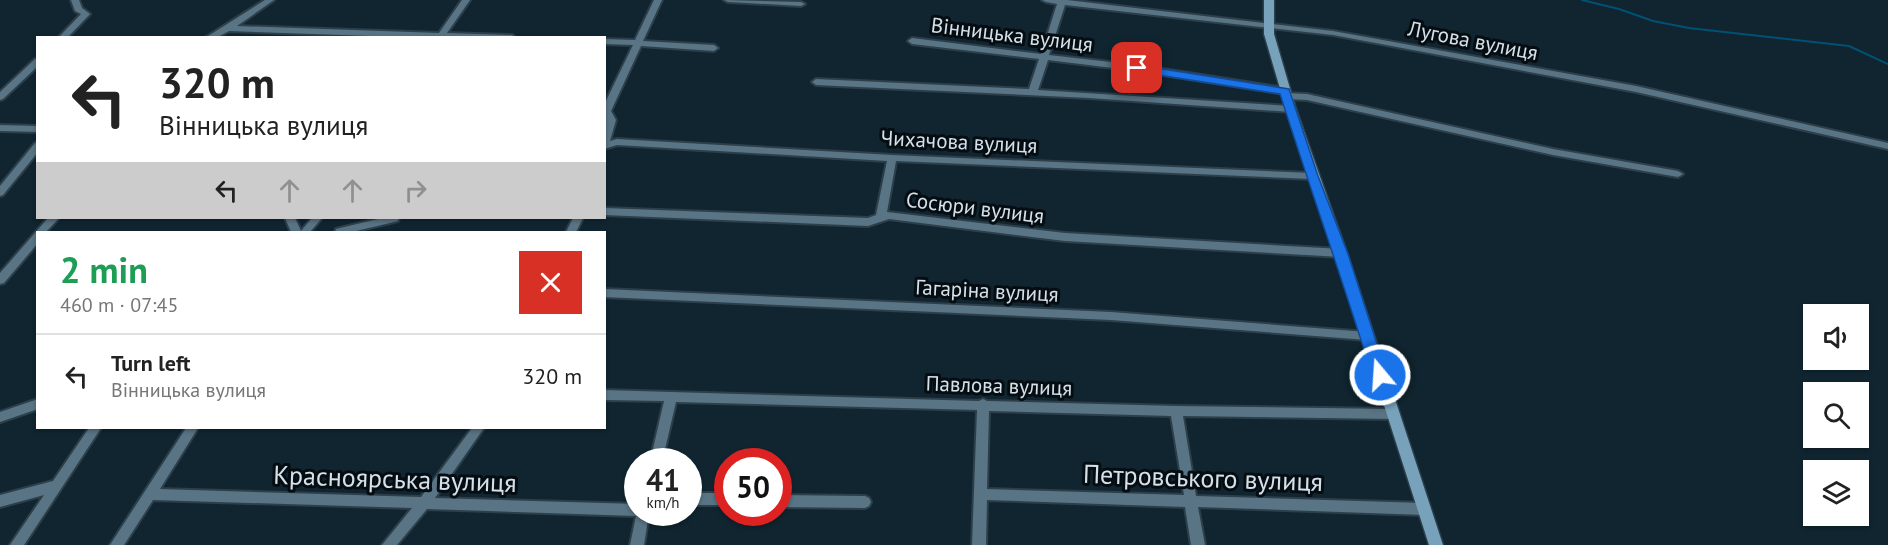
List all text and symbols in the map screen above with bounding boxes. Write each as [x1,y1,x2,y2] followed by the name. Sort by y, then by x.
[930,11,1095,58] street label: Вінницька вулиця
[1405,15,1540,66] street label: Лугова вулиця
[1111,42,1162,93] pin
[1120,51,1153,84] icon: arrive
[159,55,275,110] text: 320 m
[60,60,138,138] icon: left
[159,108,368,142] text: Вінницька вулиця
[880,124,1038,159] street label: Чихачова вулиця
[210,174,243,207] icon: left
[273,174,306,207] icon: ahead
[336,174,369,207] icon: ahead
[399,174,432,207] icon: right
[904,186,1046,229] street label: Сосюри вулиця
[60,246,148,293] text: 2 min
[519,251,582,314] button: close
[915,273,1059,308] street label: Гагаріна вулиця
[60,292,178,318] text: 460 m · 07:45
[1803,304,1869,526] map controls
[1803,304,1869,370] button: sound
[1348,343,1412,407] position arrow
[111,349,191,377] text: Turn left
[60,360,93,393] icon: left
[522,362,582,390] text: 320 m
[925,369,1073,402] street label: Павлова вулиця
[111,377,266,403] text: Вінницька вулиця
[1803,382,1869,448] button: search
[714,448,792,526] speed limit sign: 50
[1082,457,1324,498] street label: Петровського вулиця
[273,458,517,499] street label: Красноярська вулиця
[646,460,680,499] text: 41
[1803,460,1869,526] button: layers
[647,493,679,512] text: km/h

